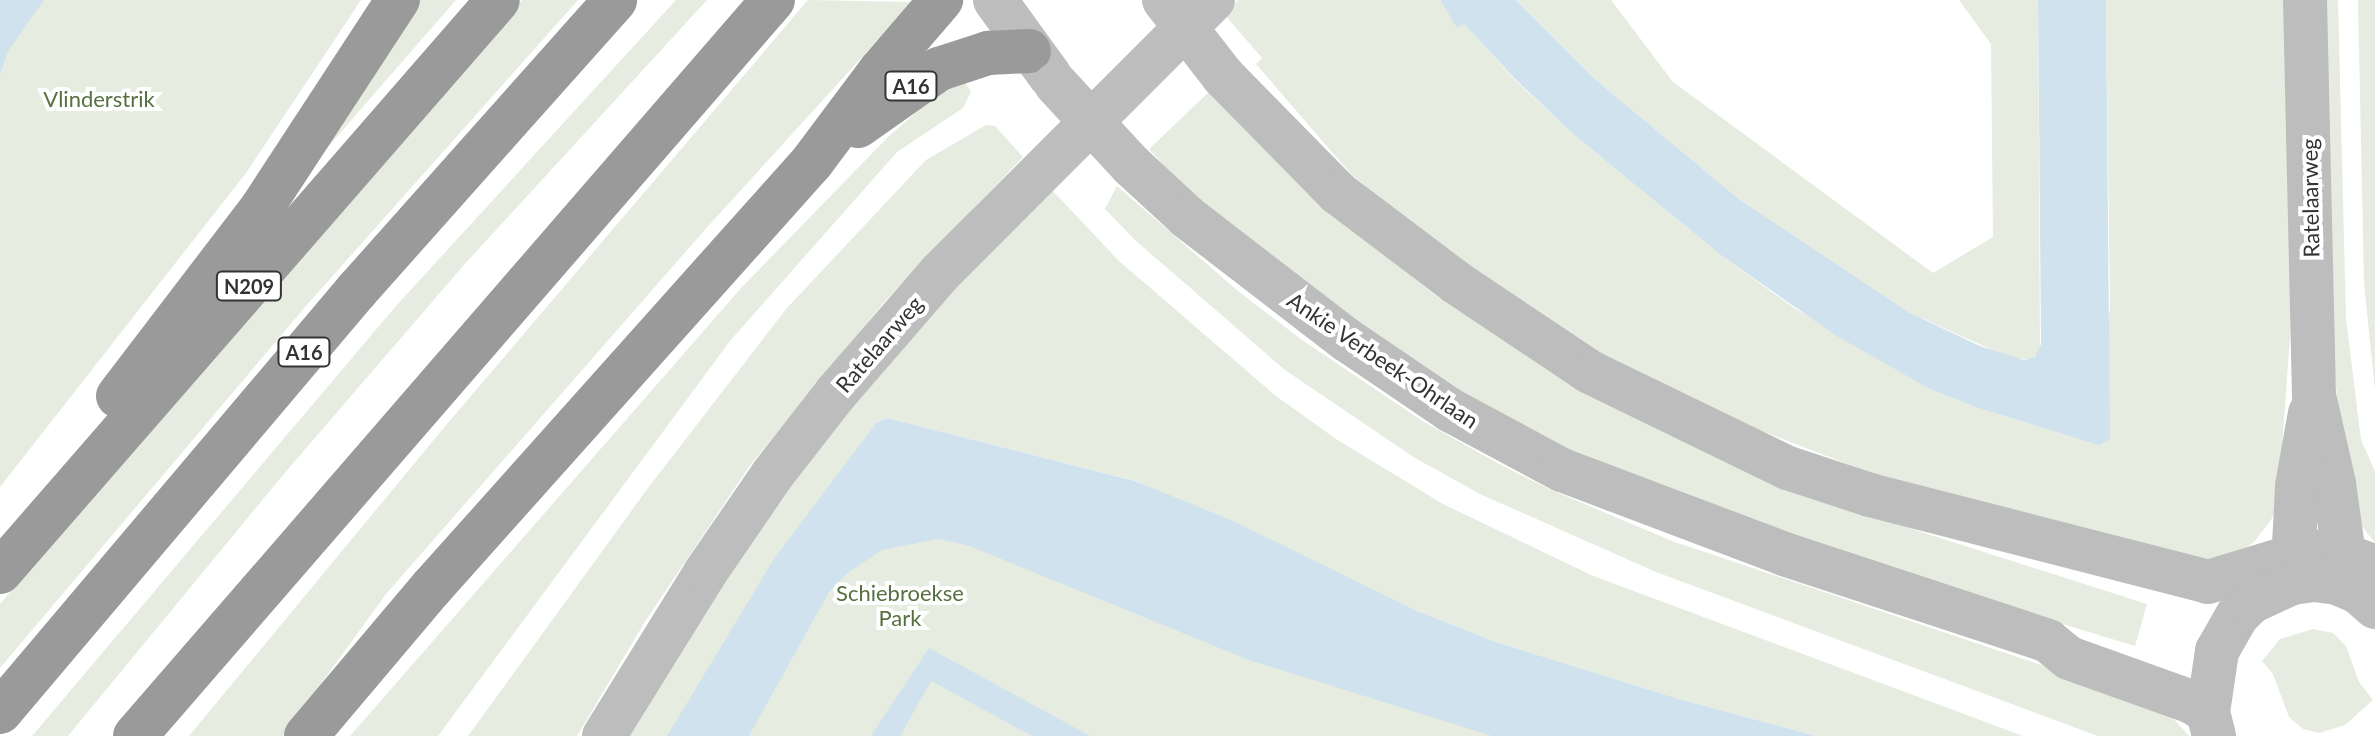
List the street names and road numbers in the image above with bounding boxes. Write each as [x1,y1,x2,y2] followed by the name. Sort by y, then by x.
[883,70,939,102] road number: A16
[2296,138,2324,258] street label: Ratelaarweg
[215,270,283,302] road number: N209
[1282,286,1484,434] street label: Ankie Verbeek-Ohrlaan
[830,290,928,398] street label: Ratelaarweg
[276,336,332,368] road number: A16

